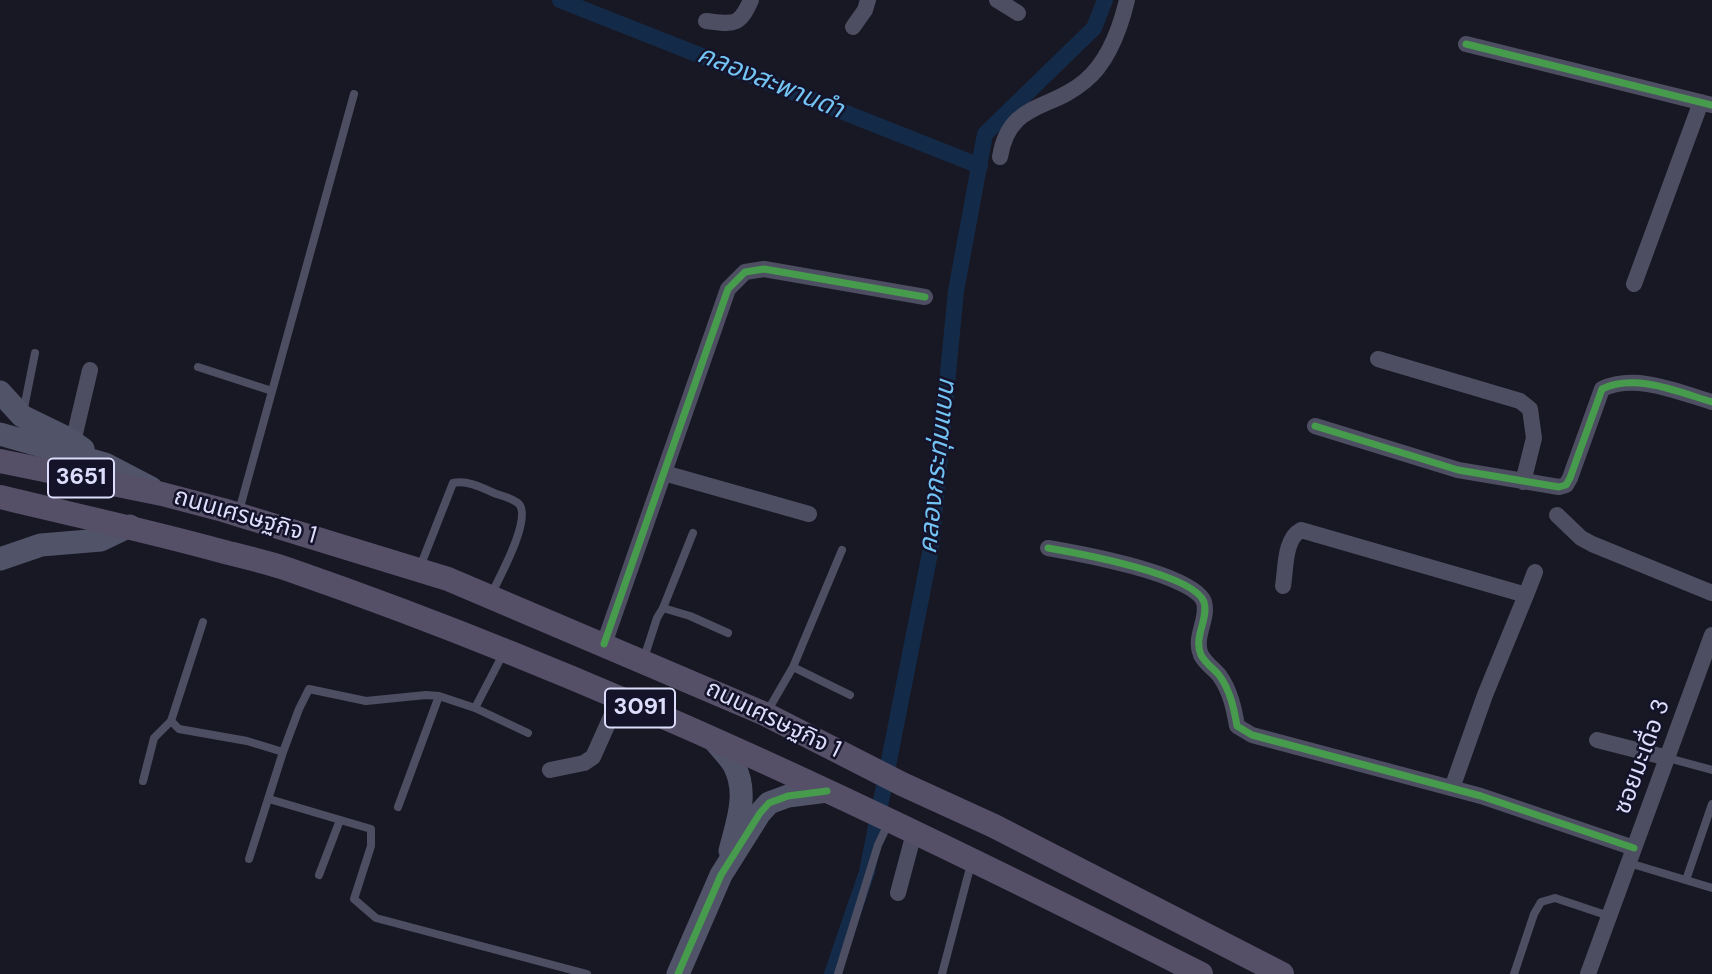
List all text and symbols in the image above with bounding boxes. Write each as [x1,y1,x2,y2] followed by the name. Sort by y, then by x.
[693,40,847,126] water label: คลองสะพานดำ
[913,379,963,555] water label: คลองกระทุ่มแบน
[48,458,114,498] road number: 3651
[170,483,320,551] street label: ถนนเศรษฐกิจ 1
[701,675,845,765] street label: ถนนเศรษฐกิจ 1
[605,688,675,728] road number: 3091
[1609,696,1677,818] street label: ซอยมะเดื่อ 3

